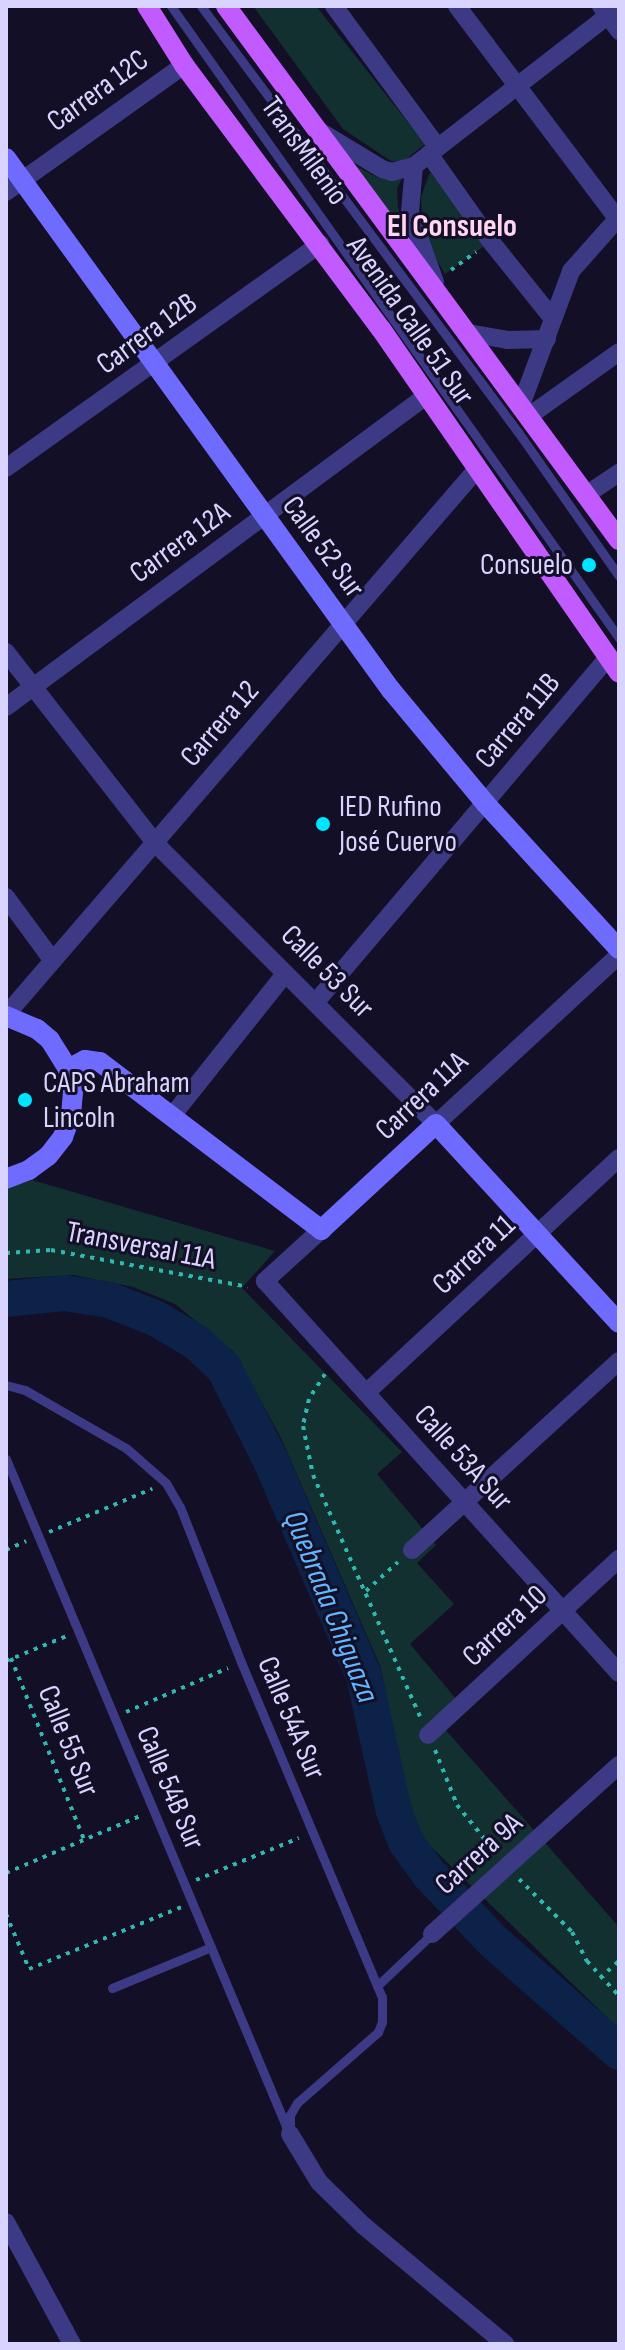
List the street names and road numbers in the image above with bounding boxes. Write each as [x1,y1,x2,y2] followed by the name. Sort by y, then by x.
[40,42,156,140] street label: Carrera 12C
[253,90,355,212] street label: TransMilenio
[338,230,482,412] street label: Avenida Calle 51 Sur
[90,286,204,382] street label: Carrera 12B
[274,489,372,605] street label: Calle 52 Sur
[123,495,237,591] street label: Carrera 12A
[468,666,568,776] street label: Carrera 11B
[173,674,267,774] street label: Carrera 12
[273,918,381,1026] street label: Calle 53 Sur
[368,1044,476,1148] street label: Carrera 11A
[425,1208,523,1302] street label: Carrera 11
[63,1214,219,1278] street label: Transversal 11A
[406,1398,520,1518] street label: Calle 53A Sur
[455,1578,555,1674] street label: Carrera 10
[249,1651,333,1785] street label: Calle 54A Sur
[30,1680,106,1802] street label: Calle 55 Sur
[128,1721,212,1855] street label: Calle 54B Sur
[428,1806,530,1902] street label: Carrera 9A

